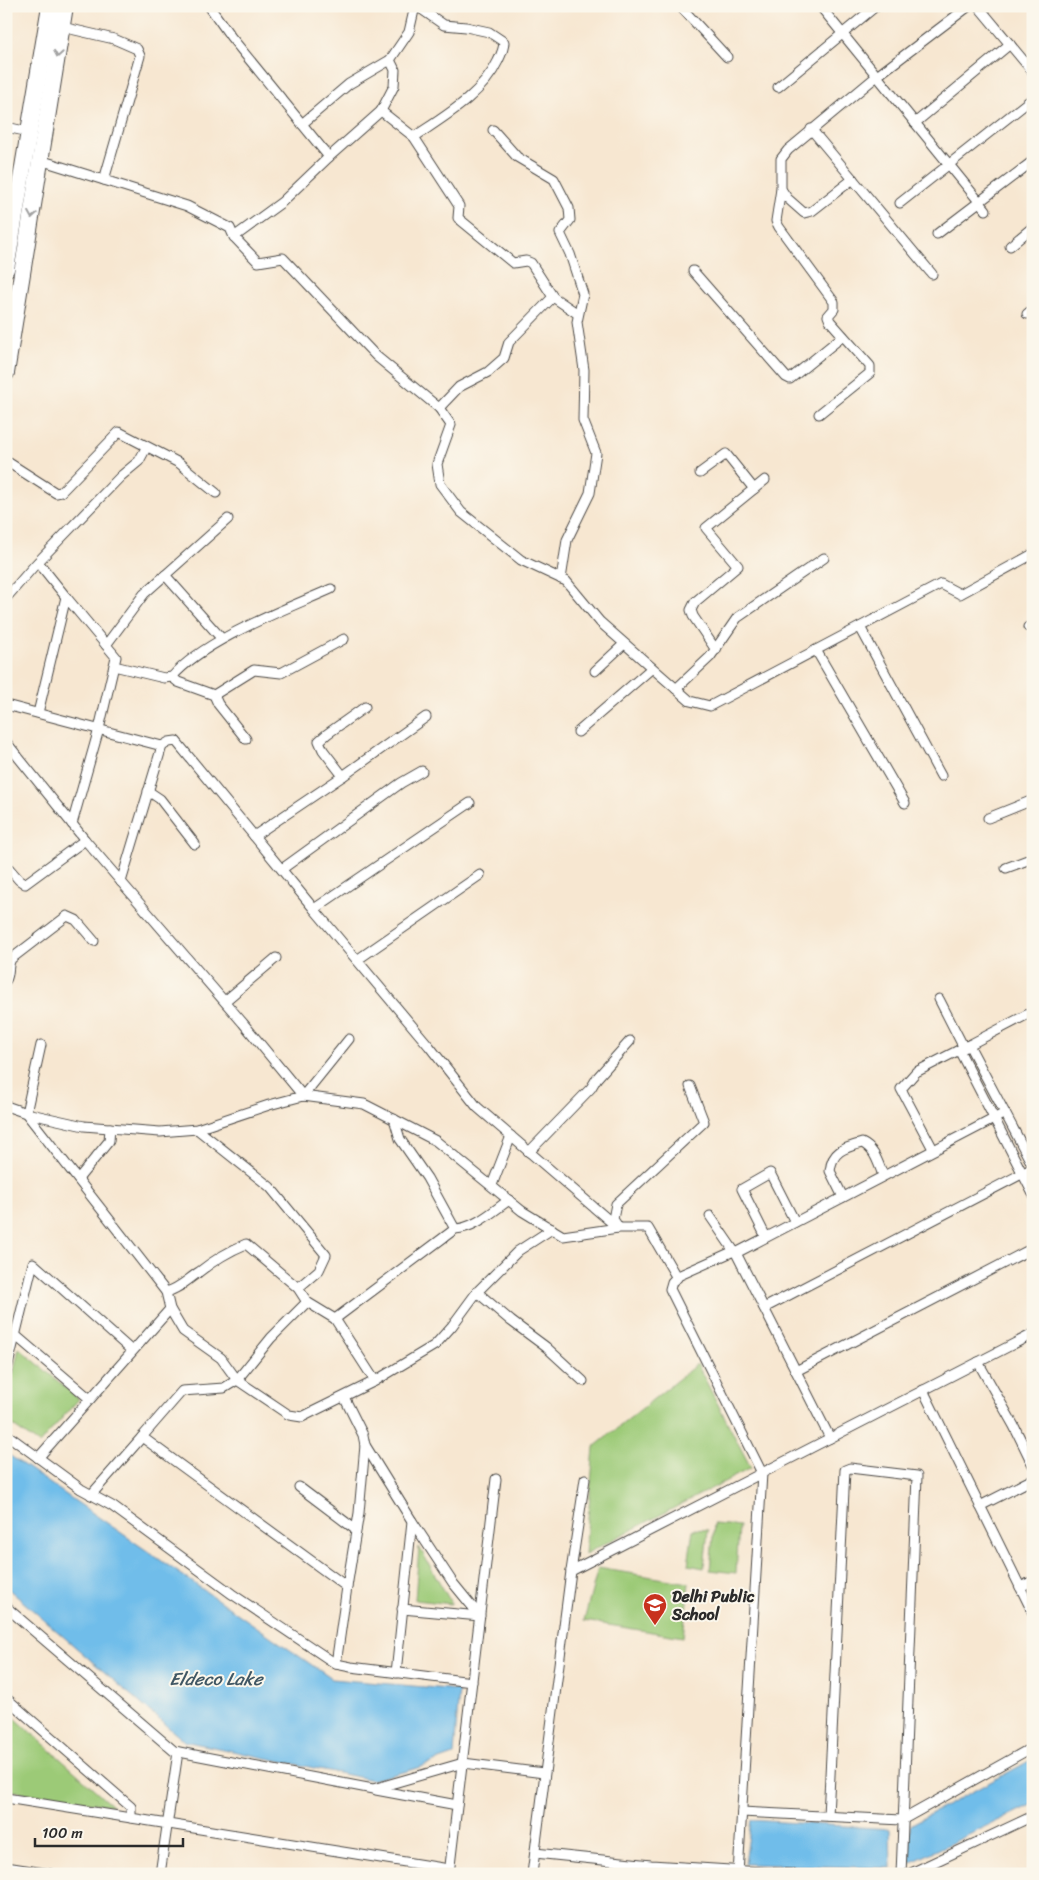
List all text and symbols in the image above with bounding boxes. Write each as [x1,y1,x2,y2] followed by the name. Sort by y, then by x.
[53,50,63,59] one-way arrow
[27,211,38,219] one-way arrow
[671,1582,755,1629] place label: Delhi Public School
[642,1592,668,1626] school or university icon: Delhi Public School
[170,1663,264,1695] water label: Eldeco Lake
[35,1815,182,1847] scale bar
[42,1820,83,1846] text: 100 m

